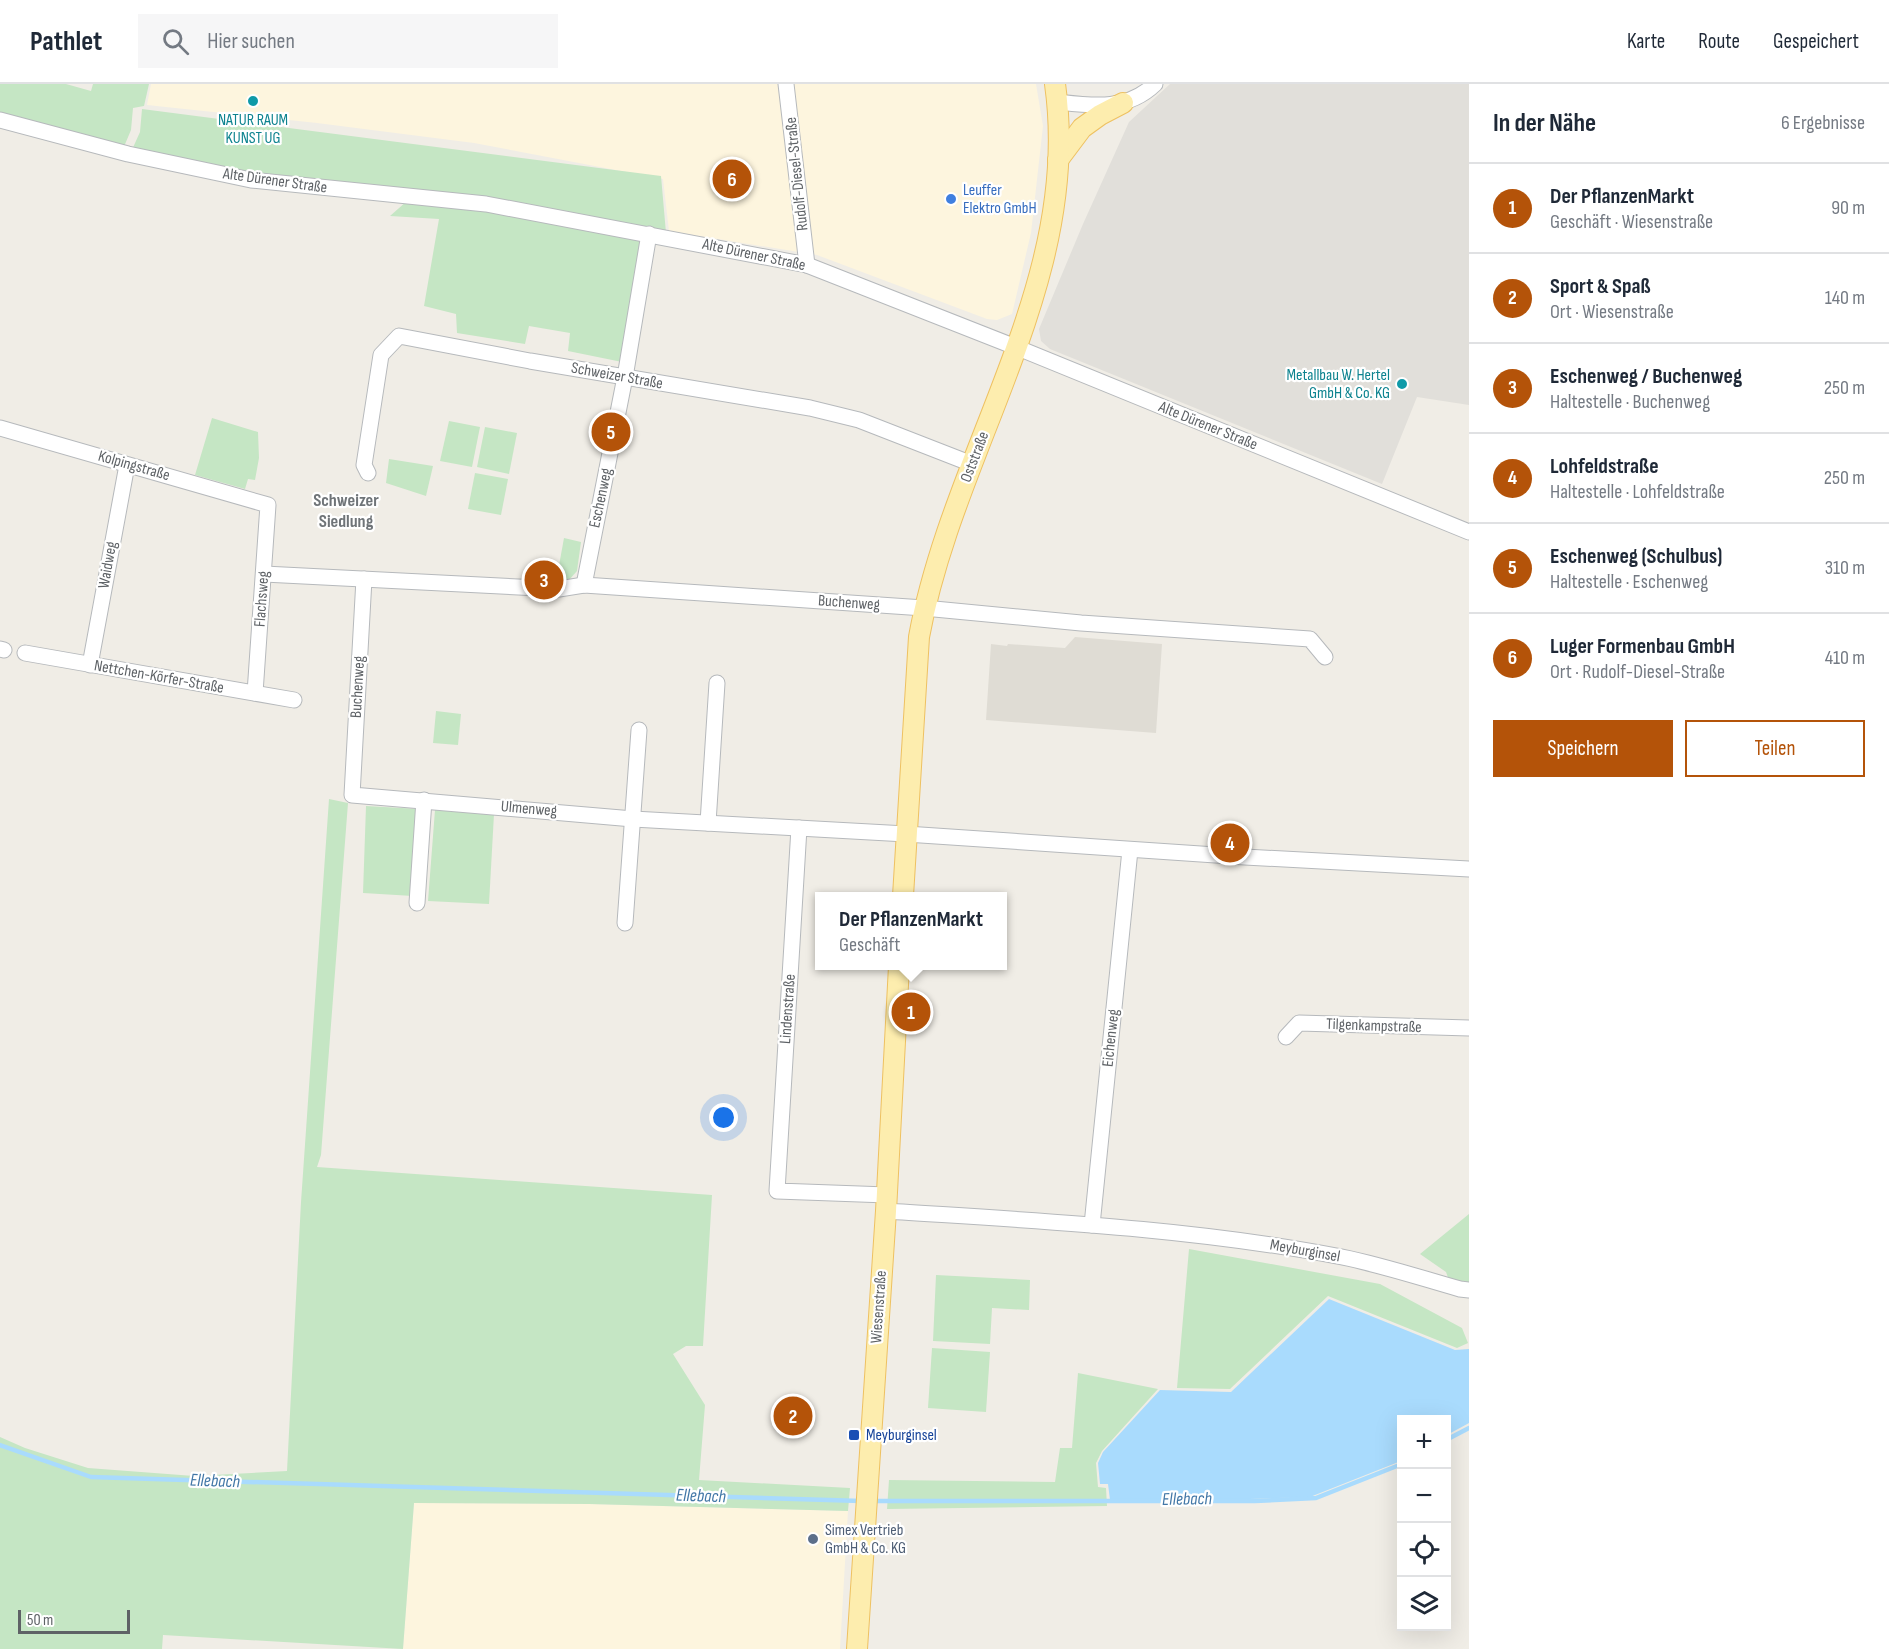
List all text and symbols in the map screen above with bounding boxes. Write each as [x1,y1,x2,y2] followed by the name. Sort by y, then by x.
[138,14,558,68] search box
[30,25,102,58] text: Pathlet
[159,25,192,58] icon: search
[207,28,295,55] text: Hier suchen
[1627,29,1665,54] text: Karte
[1698,29,1740,54] text: Route
[1773,29,1859,54] text: Gespeichert
[246,94,260,108] marker: NATUR RAUM KUNST UG
[1493,108,1596,139] text: In der Nähe
[218,111,288,148] place label: NATUR RAUM KUNST UG
[1781,111,1865,135] text: 6 Ergebnisse
[782,116,812,232] street label: Rudolf-Diesel-Straße
[712,156,752,202] pin: 6
[221,164,328,198] street label: Alte Dürener Straße
[963,181,1037,218] place label: Leuffer Elektro GmbH
[1550,183,1694,210] text: Der PflanzenMarkt
[944,192,958,206] marker: Leuffer Elektro GmbH
[1509,196,1516,220] text: 1
[1831,196,1865,220] text: 90 m
[1550,210,1713,234] text: Geschäft · Wiesenstraße
[700,235,807,275] street label: Alte Dürener Straße
[1550,273,1651,300] text: Sport & Spaß
[1508,286,1517,310] text: 2
[1825,286,1865,310] text: 140 m
[1550,300,1674,324] text: Ort · Wiesenstraße
[570,359,664,393] street label: Schweizer Straße
[1550,363,1742,390] text: Eschenweg / Buchenweg
[1287,366,1390,403] place label: Metallbau W. Hertel GmbH & Co. KG
[1508,376,1517,400] text: 3
[1824,376,1865,400] text: 250 m
[1395,377,1409,391] marker: Metallbau W. Hertel GmbH & Co. KG
[1550,390,1710,414] text: Haltestelle · Buchenweg
[1155,397,1260,454] street label: Alte Dürener Straße
[592,410,630,454] pin: 5
[957,429,993,485] street label: Oststraße
[96,447,172,485] street label: Kolpingstraße
[1550,453,1659,480] text: Lohfeldstraße
[585,466,617,530] street label: Eschenweg
[1508,466,1517,490] text: 4
[1824,466,1865,490] text: 250 m
[1550,480,1725,504] text: Haltestelle · Lohfeldstraße
[313,490,379,532] district label: Schweizer Siedlung
[95,540,121,590] street label: Waidweg
[1550,543,1722,570] text: Eschenweg (Schulbus)
[1508,556,1517,580] text: 5
[1825,556,1865,580] text: 310 m
[524,558,564,602] pin: 3
[251,570,273,628] street label: Flachsweg
[1550,570,1708,594] text: Haltestelle · Eschenweg
[817,591,881,615] street label: Buchenweg
[1550,633,1735,660] text: Luger Formenbau GmbH
[1508,646,1517,670] text: 6
[1825,646,1865,670] text: 410 m
[93,656,225,698] street label: Nettchen-Körfer-Straße
[347,656,369,718] street label: Buchenweg
[1550,660,1725,684] text: Ort · Rudolf-Diesel-Straße
[1493,720,1673,777] button: Speichern
[1685,720,1865,777] button: Teilen
[500,797,558,821] street label: Ulmenweg
[1210,820,1250,866] pin: 4
[815,892,1007,970] popup
[839,906,983,933] text: Der PflanzenMarkt
[839,933,900,957] text: Geschäft
[776,973,800,1045] street label: Lindenstraße
[892,990,930,1034] pin: 1
[1099,1008,1123,1068] street label: Eichenweg
[1326,1015,1422,1037] street label: Tilgenkampstraße
[709,1103,738,1132] your location
[1268,1235,1342,1267] street label: Meyburginsel
[867,1270,891,1344] street label: Wiesenstraße
[774,1394,812,1438] pin: 2
[1397,1415,1451,1631] map controls
[1397,1415,1451,1469] button: +
[866,1426,937,1445] place label: Meyburginsel
[847,1428,861,1442] marker: Meyburginsel
[1397,1469,1451,1523] button: −
[190,1470,241,1492] water label: Ellebach
[676,1485,727,1507] water label: Ellebach
[1162,1488,1213,1510] water label: Ellebach
[825,1521,906,1558] place label: Simex Vertrieb GmbH & Co. KG
[1397,1523,1451,1577] button: locate
[806,1532,820,1546] marker: Simex Vertrieb GmbH & Co. KG
[1397,1577,1451,1631] button: layers
[18,1607,130,1634] scale bar
[27,1611,53,1630] text: 50 m

